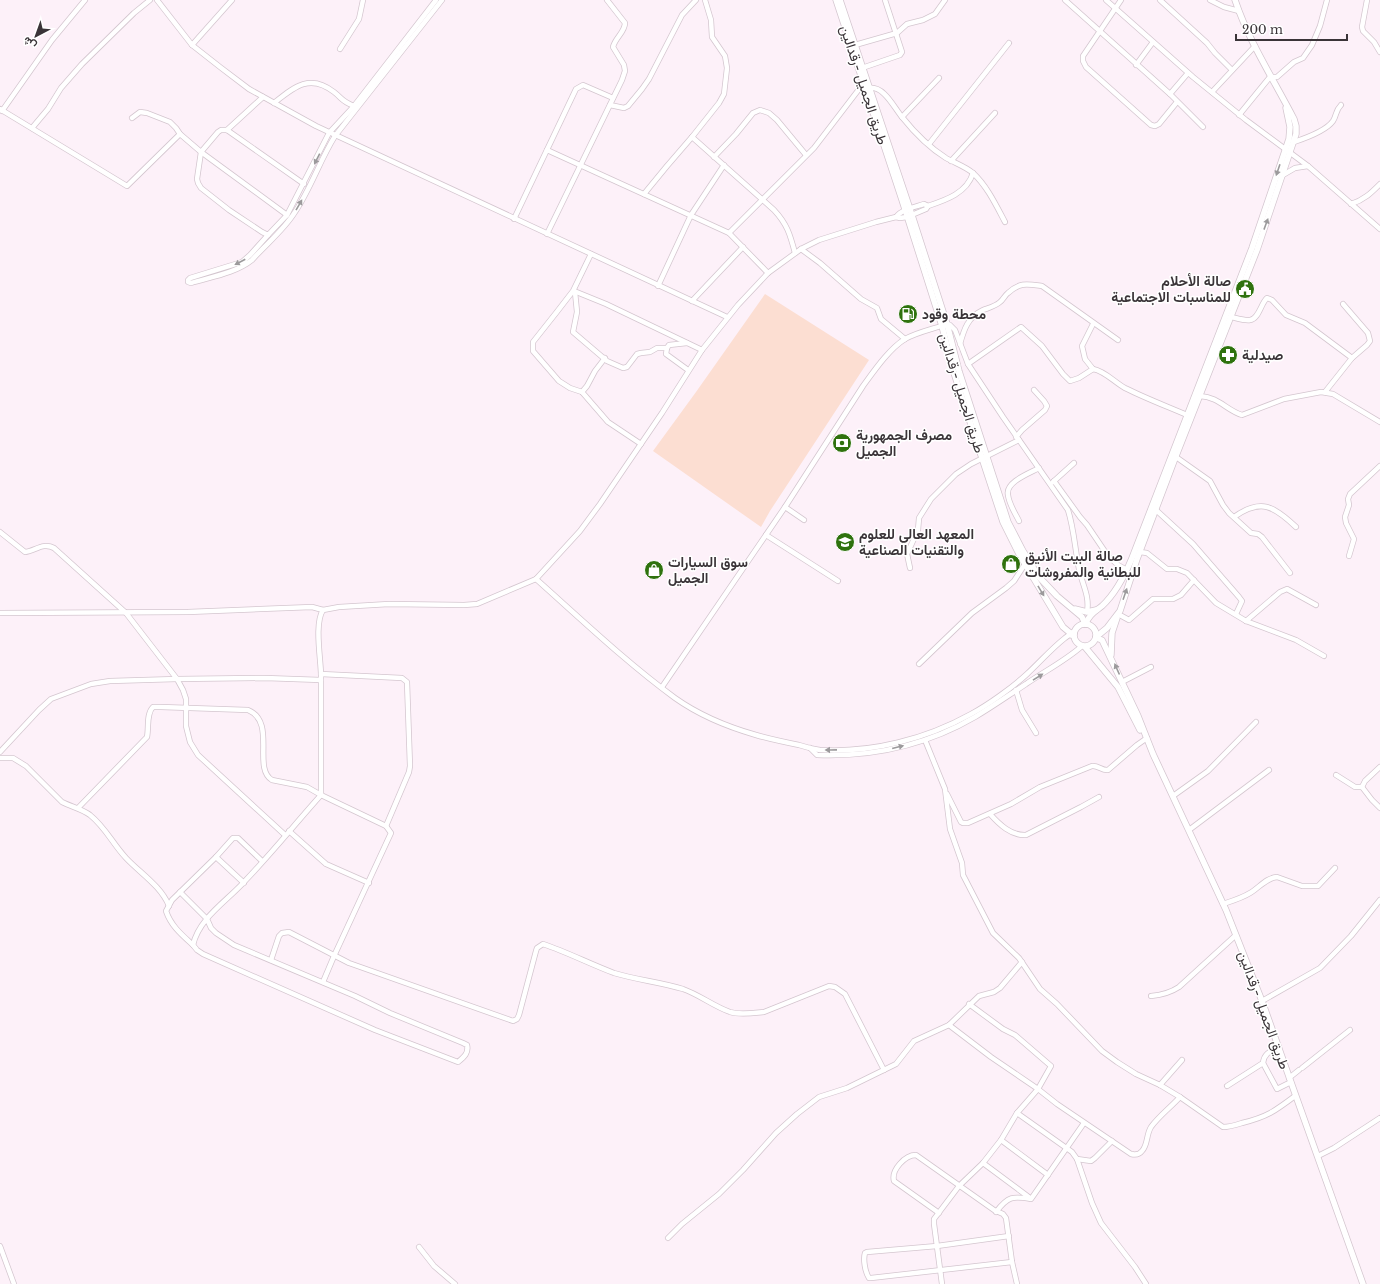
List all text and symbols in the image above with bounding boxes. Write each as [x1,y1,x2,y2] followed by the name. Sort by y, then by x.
[16,16,56,56] north arrow
[1236,16,1347,42] scale bar
[1242,22,1283,37] text: 200 m
[836,23,892,147] street label: طريق الجميل -رقدالين
[20,34,39,53] text: ش
[314,153,320,164] one-way arrow
[1275,164,1281,176] one-way arrow
[296,199,303,211] one-way arrow
[1263,218,1269,230] one-way arrow
[234,259,246,265] one-way arrow
[1111,272,1231,306] place label: صالة الأحلام للمناسبات الاجتماعية
[1234,278,1256,300] public building icon: صالة الأحلام للمناسبات الاجتماعية
[897,303,919,325] fuel station icon: محطة وقود
[922,305,987,323] place label: محطة وقود
[935,331,989,455] street label: طريق الجميل -رقدالين
[1217,344,1239,366] pharmacy icon: صيدلية
[1242,346,1283,364] place label: صيدلية
[856,426,952,460] place label: مصرف الجمهورية الجميل
[831,432,853,454] bank icon: مصرف الجمهورية الجميل
[859,525,974,559] place label: المعهد العالي للعلوم والتقنيات الصناعية
[834,531,856,553] school or university icon: المعهد العالي للعلوم والتقنيات الصناعية
[1025,547,1141,581] place label: صالة البيت الأنيق للبطانية والمفروشات
[668,553,748,587] place label: سوق السيارات الجميل
[1000,553,1022,575] shop icon: صالة البيت الأنيق للبطانية والمفروشات
[643,559,665,581] shop icon: سوق السيارات الجميل
[1037,586,1045,596] one-way arrow
[1123,588,1129,600] one-way arrow
[1114,664,1120,675] one-way arrow
[1032,673,1043,680] one-way arrow
[891,744,904,750] one-way arrow
[824,747,837,753] one-way arrow
[1234,948,1294,1072] street label: طريق الجميل -رقدالين

